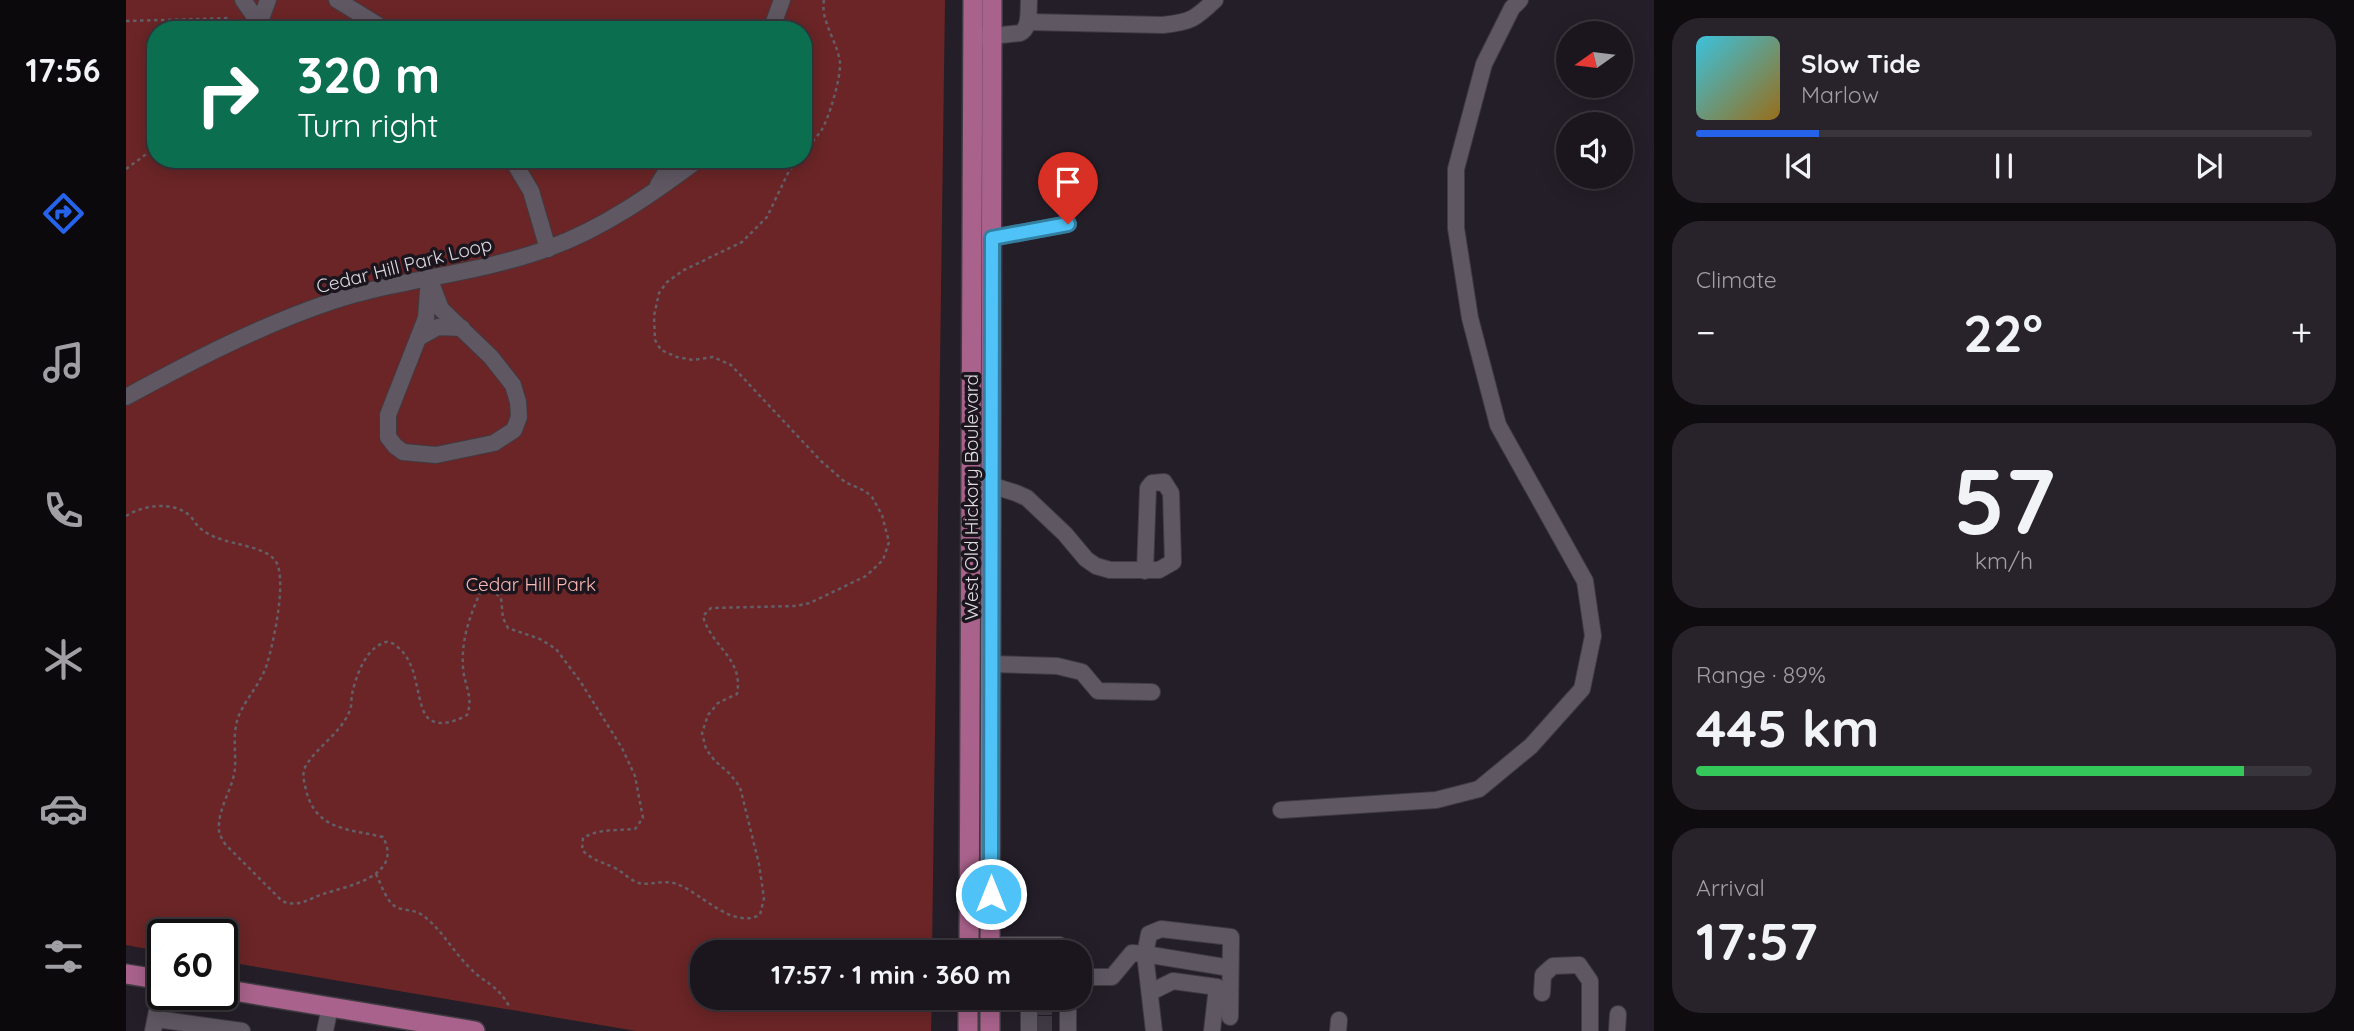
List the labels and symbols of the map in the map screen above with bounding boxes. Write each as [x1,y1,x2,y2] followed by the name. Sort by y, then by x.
[1556,21,1633,98] north arrow
[1038,152,1098,224] pin
[314,232,494,298] street label: Cedar Hill Park Loop
[959,374,983,620] street label: West Old Hickory Boulevard
[466,572,596,596] park label: Cedar Hill Park
[954,857,1028,931] position arrow
[147,919,238,1010] speed limit sign: 60

